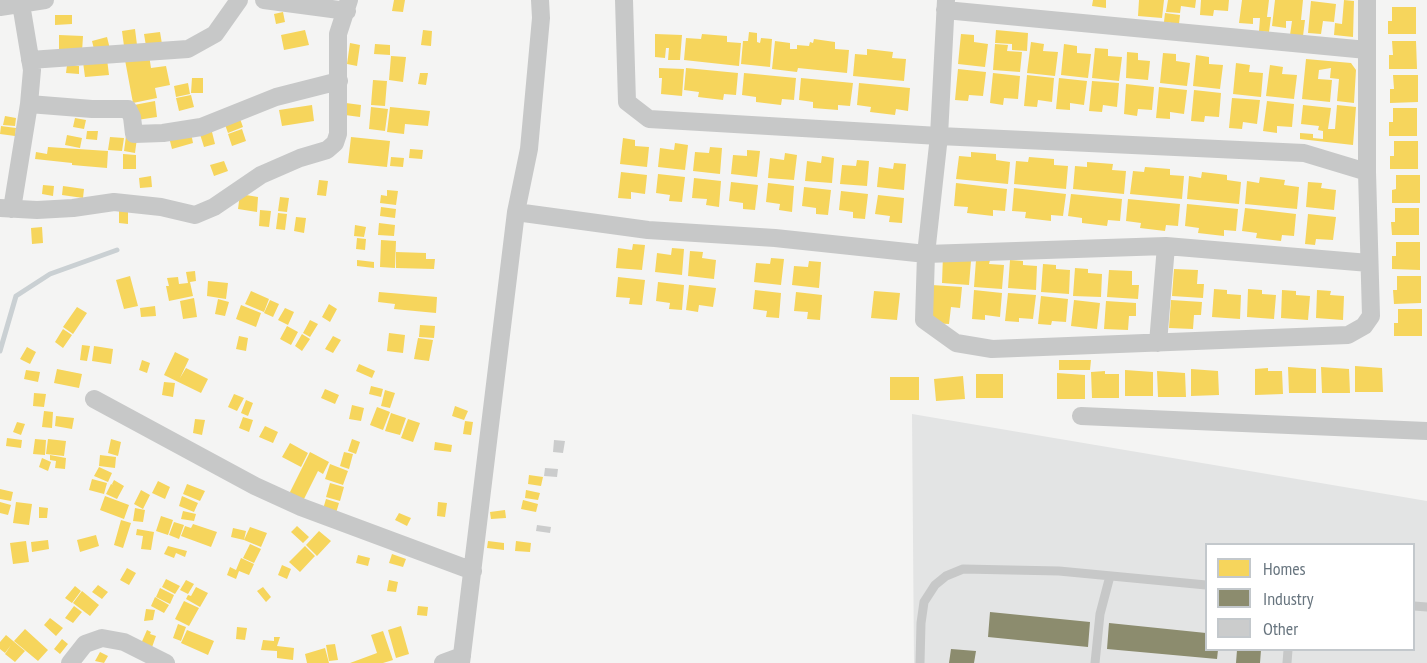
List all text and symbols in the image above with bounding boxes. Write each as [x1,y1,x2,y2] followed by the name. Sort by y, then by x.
[1205,543,1415,651] legend
[1263,557,1306,580] text: Homes
[1263,587,1313,610] text: Industry
[1263,617,1298,640] text: Other

